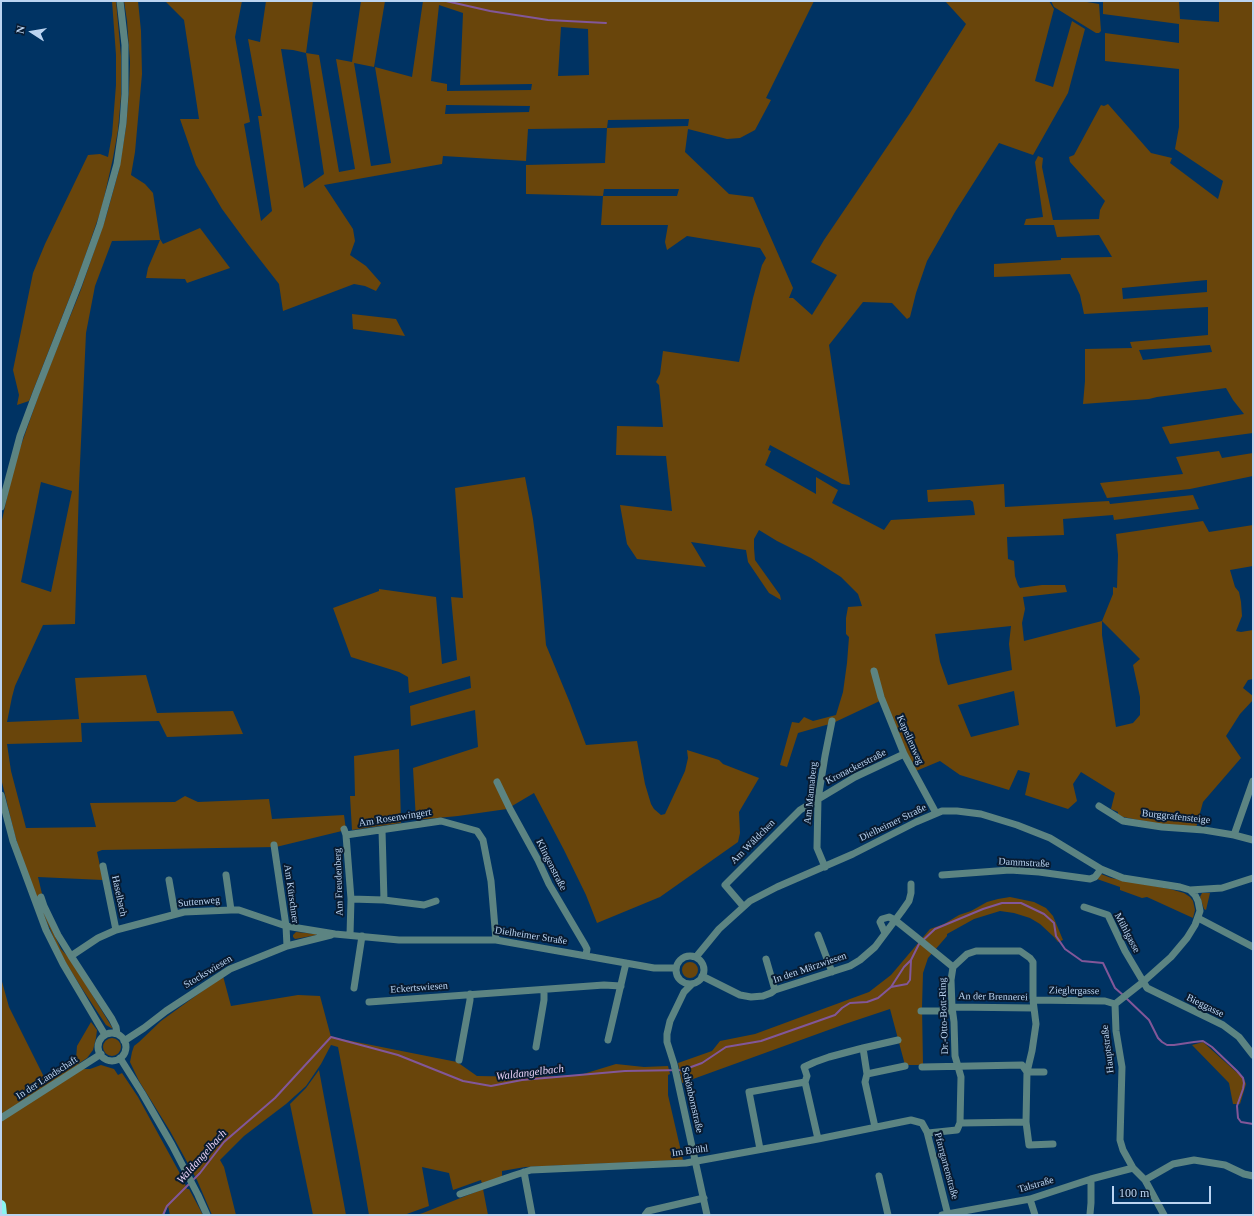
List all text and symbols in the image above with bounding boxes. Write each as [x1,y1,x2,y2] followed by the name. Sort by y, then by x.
[12,12,52,52] north arrow
[14,24,27,35] text: N
[894,713,926,767] street label: Kapellenweg
[824,747,888,787] street label: Kronackerstraße
[802,761,820,825] street label: Am Mannaberg
[858,802,928,844] street label: Dielheimer Straße
[358,806,432,830] street label: Am Rosenwingert
[1141,807,1211,827] street label: Burggrafensteige
[728,817,778,867] street label: Am Wäldchen
[533,837,569,893] street label: Klingenstraße
[332,848,346,916] street label: Am Freudenberg
[998,856,1050,870] street label: Dammstraße
[281,864,301,924] street label: Am Kürschner
[109,874,129,918] street label: Haselbach
[177,894,221,910] street label: Suttenweg
[1112,911,1142,955] street label: Mühlgasse
[494,924,568,948] street label: Dielheimer Straße
[772,950,848,986] street label: In den Märzwiesen
[182,953,234,991] street label: Stockswiesen
[937,977,951,1055] street label: Dr.-Otto-Bott-Ring
[390,980,448,996] street label: Eckertswiesen
[1049,985,1099,997] street label: Zieglergasse
[958,990,1028,1004] street label: An der Brennerei
[1184,992,1226,1020] street label: Bieggasse
[1099,1024,1117,1074] street label: Hauptstraße
[14,1054,80,1102] street label: In der Landschaft
[495,1062,565,1084] water label: Waldangelbach
[679,1066,705,1134] street label: Schönbornstraße
[174,1127,230,1187] water label: Waldangelbach
[931,1131,961,1201] street label: Pfarrgartenstraße
[671,1143,709,1159] street label: Im Brühl
[1017,1174,1055,1196] street label: Talstraße
[1114,1178,1213,1204] scale bar
[1119,1186,1149,1200] text: 100 m

